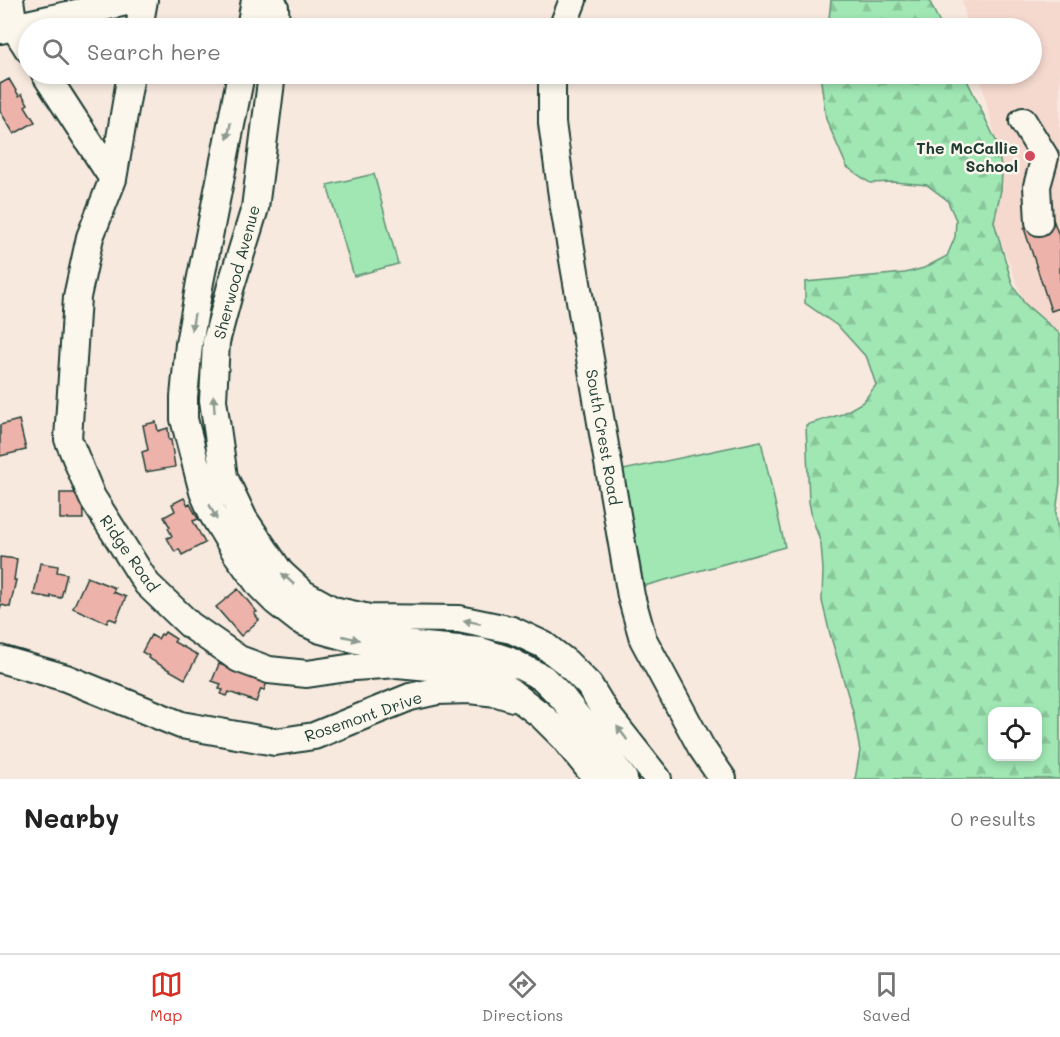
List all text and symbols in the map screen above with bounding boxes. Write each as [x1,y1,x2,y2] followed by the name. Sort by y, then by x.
[18,18,1042,84] search box
[39,35,72,68] icon: search
[87,37,221,66] text: Search here
[224,122,233,141] one-way arrow
[916,137,1018,176] place label: The McCallie School
[1023,149,1037,163] marker: The McCallie School
[208,203,264,341] street label: Sherwood Avenue
[188,313,197,332] one-way arrow
[582,367,626,507] street label: South Crest Road
[209,394,219,413] one-way arrow
[208,504,217,521] one-way arrow
[96,510,164,596] street label: Ridge Road
[280,572,295,586] one-way arrow
[462,617,481,626] one-way arrow
[342,634,361,643] one-way arrow
[301,686,425,746] street label: Rosemont Drive
[988,707,1042,761] map controls
[988,707,1042,761] button: locate
[616,726,628,741] one-way arrow
[24,801,119,835] text: Nearby
[951,805,1036,831] text: 0 results
[150,968,183,1025] tab: Map
[482,968,563,1025] tab: Directions
[863,968,910,1025] tab: Saved

